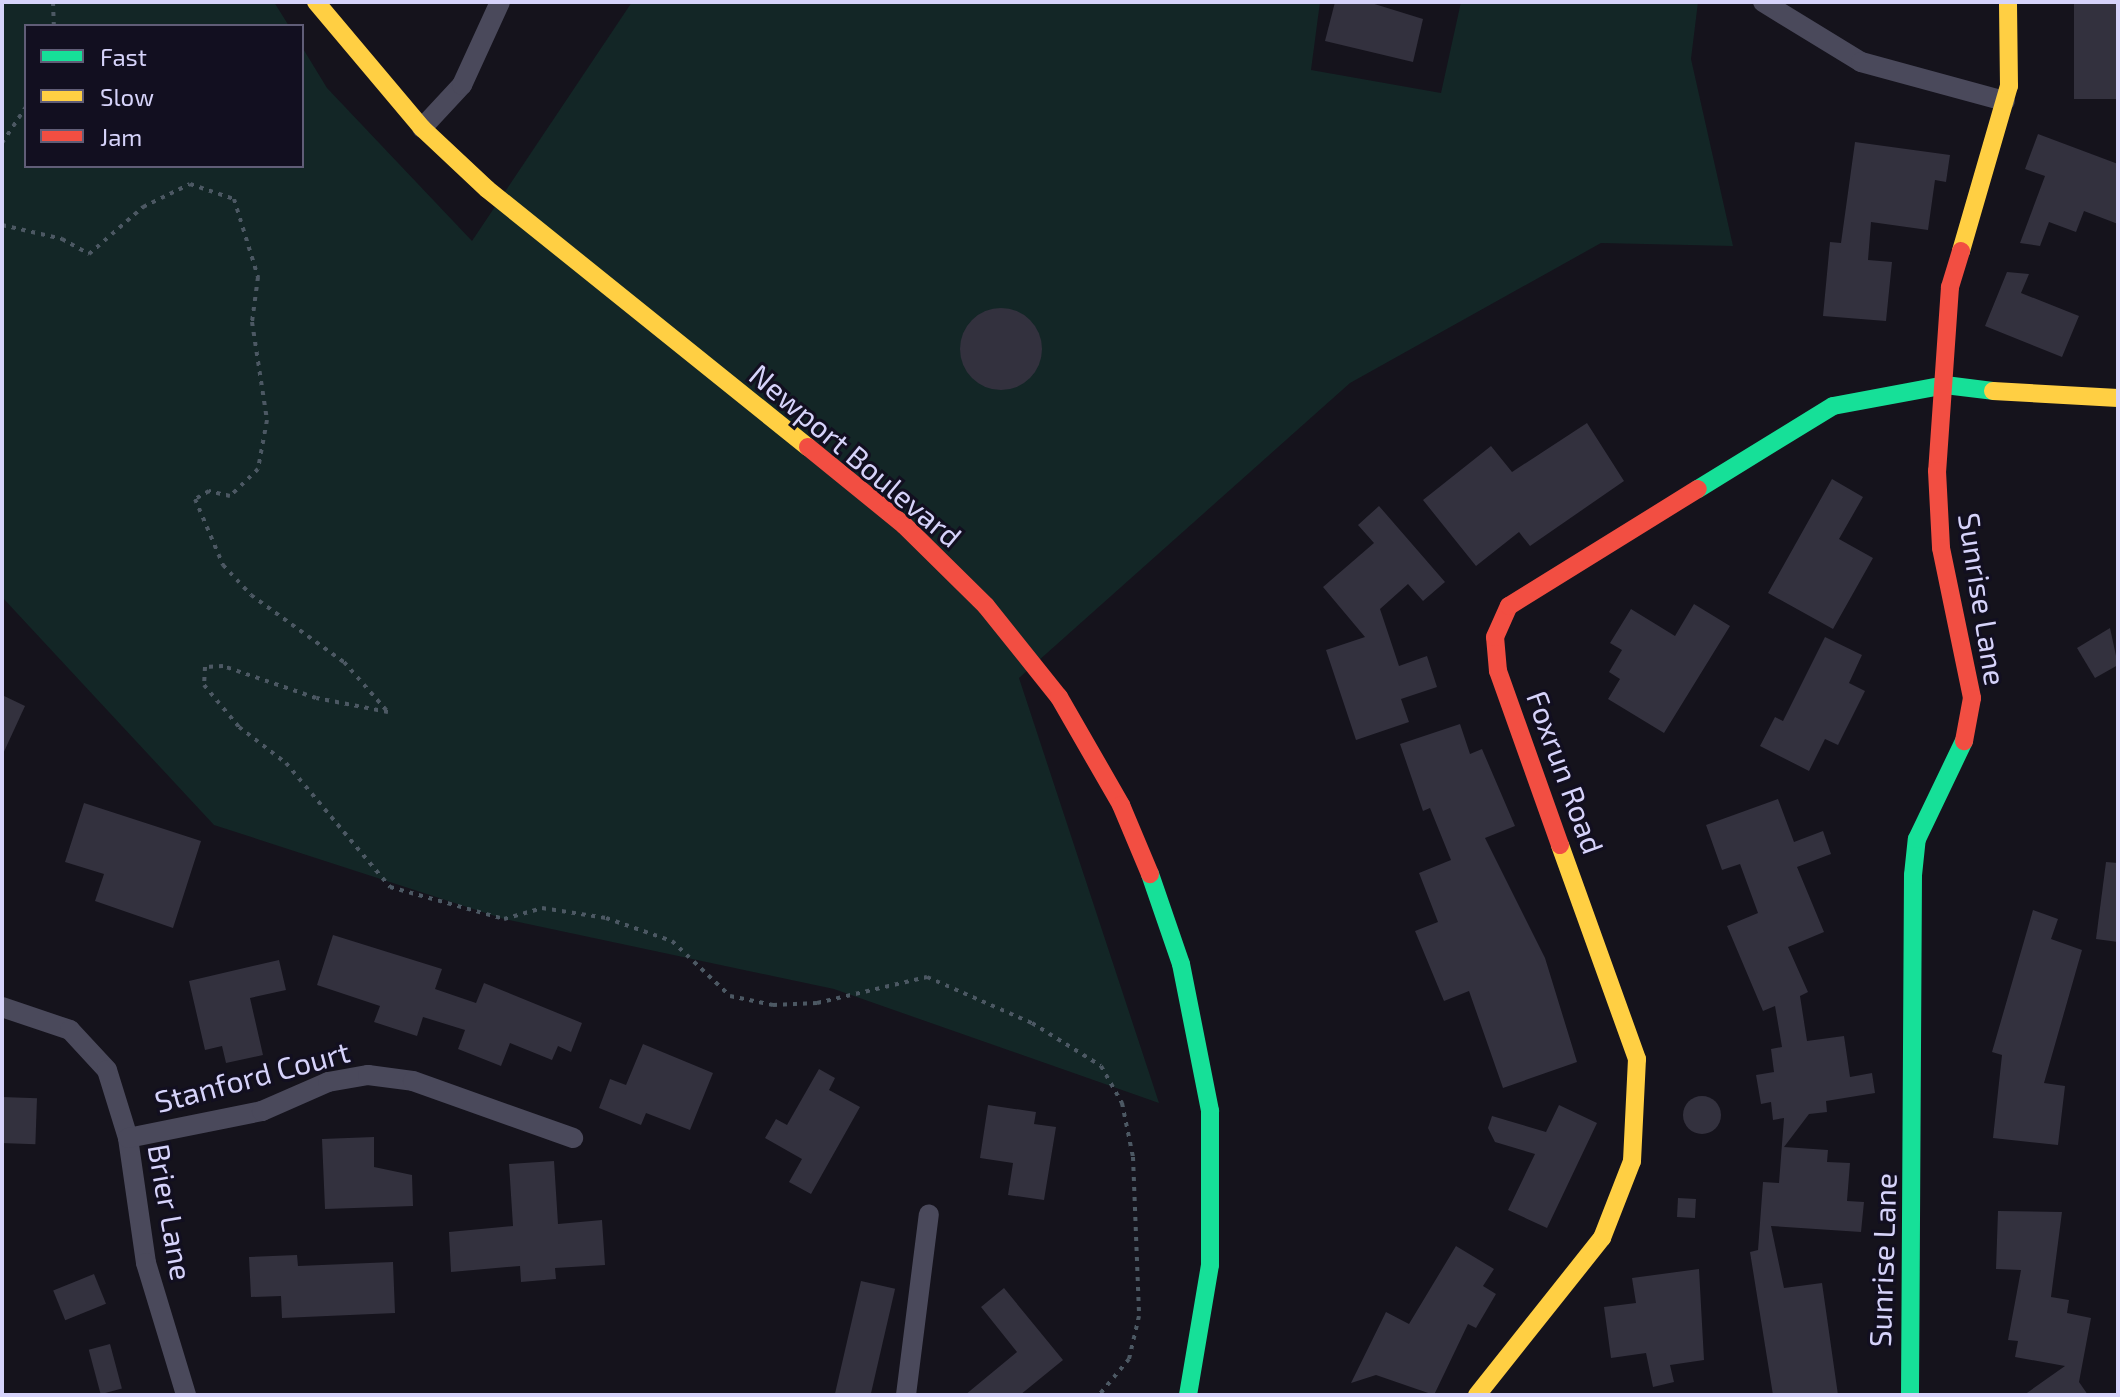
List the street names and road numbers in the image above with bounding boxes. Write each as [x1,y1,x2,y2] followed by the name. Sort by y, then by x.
[743,356,969,554] street label: Newport Boulevard
[1952,510,2014,688] street label: Sunrise Lane
[1520,686,1612,858] street label: Foxrun Road
[151,1033,353,1119] street label: Stanford Court
[141,1141,201,1283] street label: Brier Lane
[1861,1172,1903,1348] street label: Sunrise Lane

